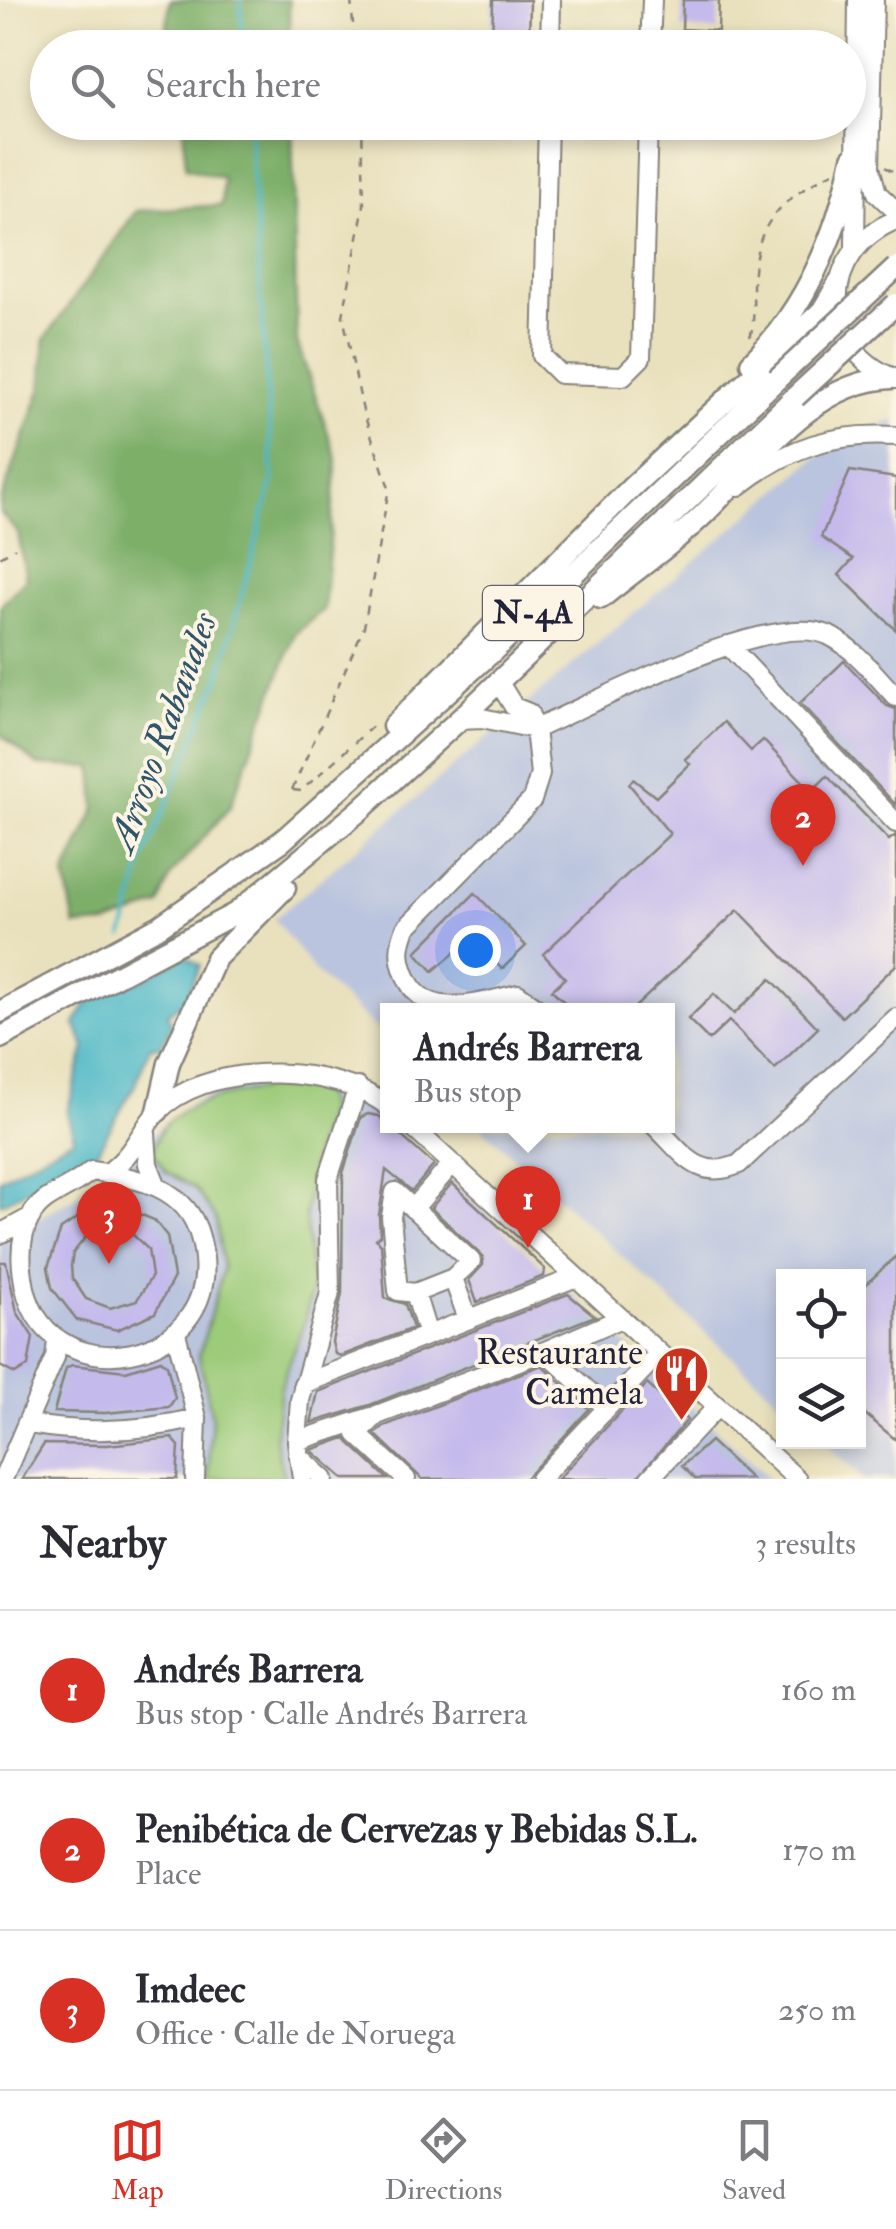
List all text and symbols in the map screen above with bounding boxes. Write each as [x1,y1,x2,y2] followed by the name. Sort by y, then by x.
[30,30,866,140] search box
[65,58,120,113] icon: search
[145,61,321,109] text: Search here
[483,586,583,640] road number: N-4A
[96,605,229,862] water label: Arroyo Rabanales
[770,784,836,866] pin: 2
[450,925,501,976] your location
[380,1003,675,1133] popup
[414,1024,641,1072] text: Andrés Barrera
[414,1072,522,1112] text: Bus stop
[496,1166,560,1248] pin: 1
[76,1182,142,1264] pin: 3
[776,1269,866,1449] map controls
[776,1269,866,1359] button: locate
[476,1331,644,1415] place label: Restaurante Carmela
[652,1343,712,1422] restaurant icon: Restaurante Carmela
[776,1359,866,1449] button: layers
[40,1518,166,1570] text: Nearby
[755,1524,856,1564] text: 3 results
[135,1646,363,1694] text: Andrés Barrera
[67,1670,78,1710] text: 1
[781,1670,856,1710] text: 160 m
[135,1694,527,1734] text: Bus stop · Calle Andrés Barrera
[135,1806,698,1854] text: Penibética de Cervezas y Bebidas S.L.
[64,1830,81,1870] text: 2
[782,1830,856,1870] text: 170 m
[135,1854,201,1894] text: Place
[135,1966,246,2014] text: Imdeec
[66,1990,79,2030] text: 3
[778,1990,856,2030] text: 250 m
[135,2014,456,2054] text: Office · Calle de Noruega
[110,2113,165,2208] tab: Map
[385,2113,502,2208] tab: Directions
[722,2113,786,2208] tab: Saved

